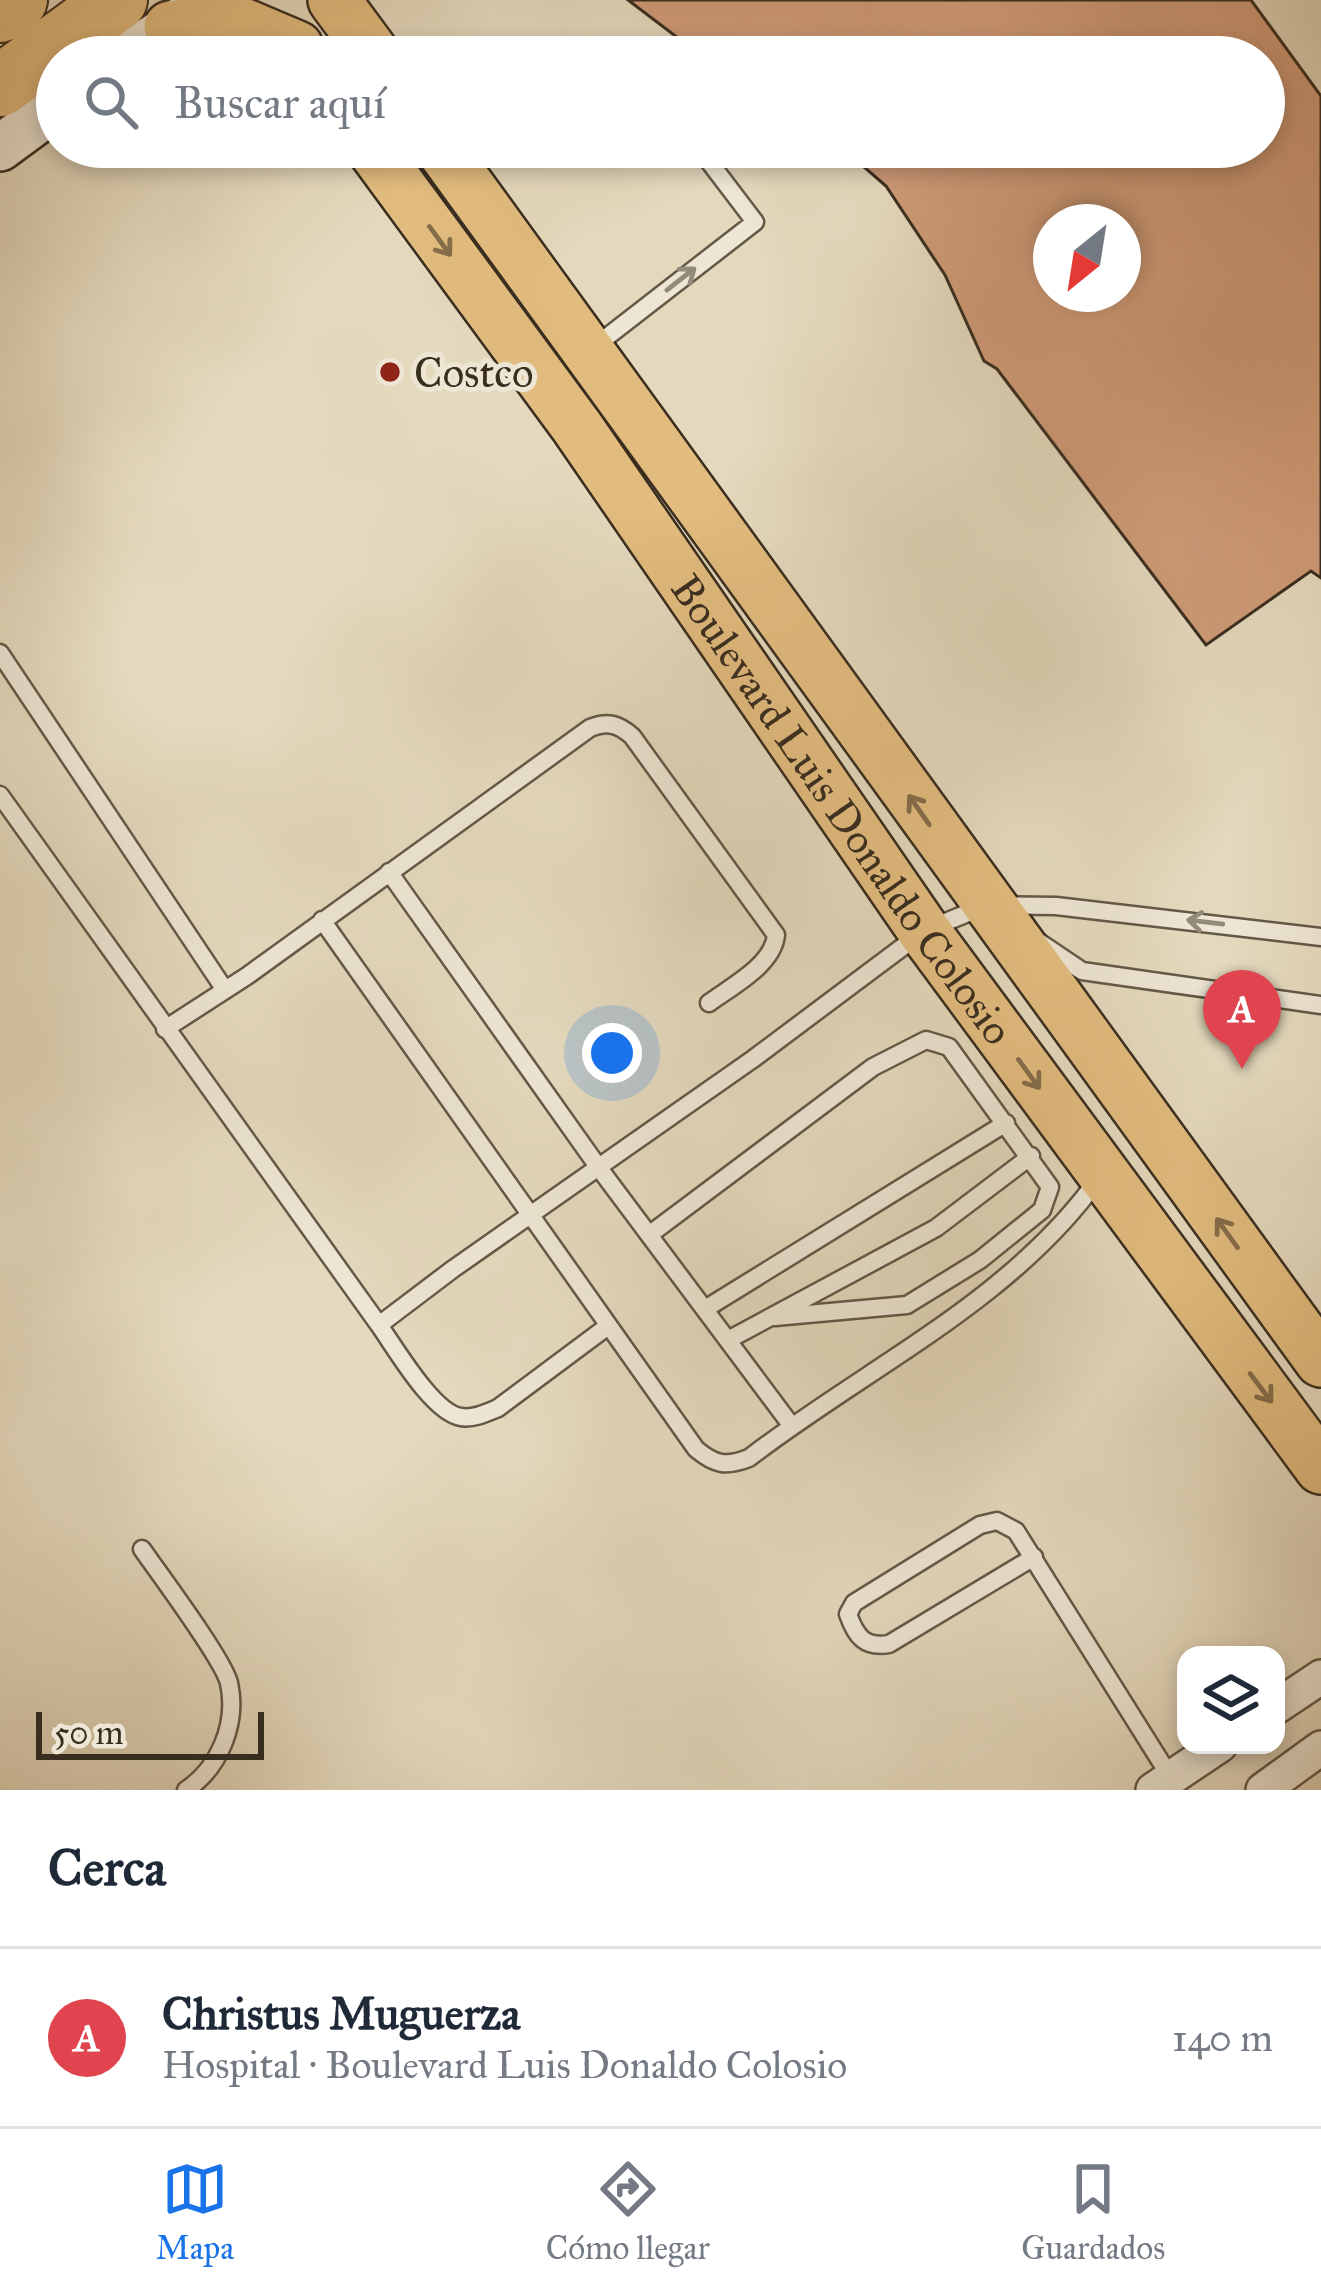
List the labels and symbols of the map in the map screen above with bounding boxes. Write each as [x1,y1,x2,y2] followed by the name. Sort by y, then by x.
[1033,204,1141,312] north arrow
[427,224,453,257] one-way arrow
[665,267,697,293] one-way arrow
[414,347,534,399] place label: Costco
[377,359,403,385] marker: Costco
[659,565,1024,1055] street label: Boulevard Luis Donaldo Colosio
[907,794,932,827] one-way arrow
[1186,911,1225,933] one-way arrow
[1203,970,1281,1069] pin: A
[582,1023,642,1083] your location
[1016,1057,1041,1090] one-way arrow
[1215,1217,1241,1250] one-way arrow
[1248,1371,1274,1403] one-way arrow
[36,1706,264,1759] scale bar

